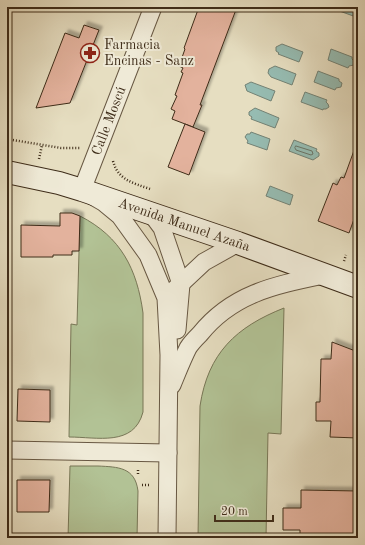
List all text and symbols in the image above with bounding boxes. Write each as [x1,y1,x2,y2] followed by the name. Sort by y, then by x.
[104,38,194,68] place label: Farmacia Encinas - Sanz
[79,42,101,64] pharmacy icon: Farmacia Encinas - Sanz
[89,84,129,157] street label: Calle Moscú
[116,196,252,254] street label: Avenida Manuel Azaña
[215,497,273,523] scale bar
[221,506,248,518] text: 20 m

